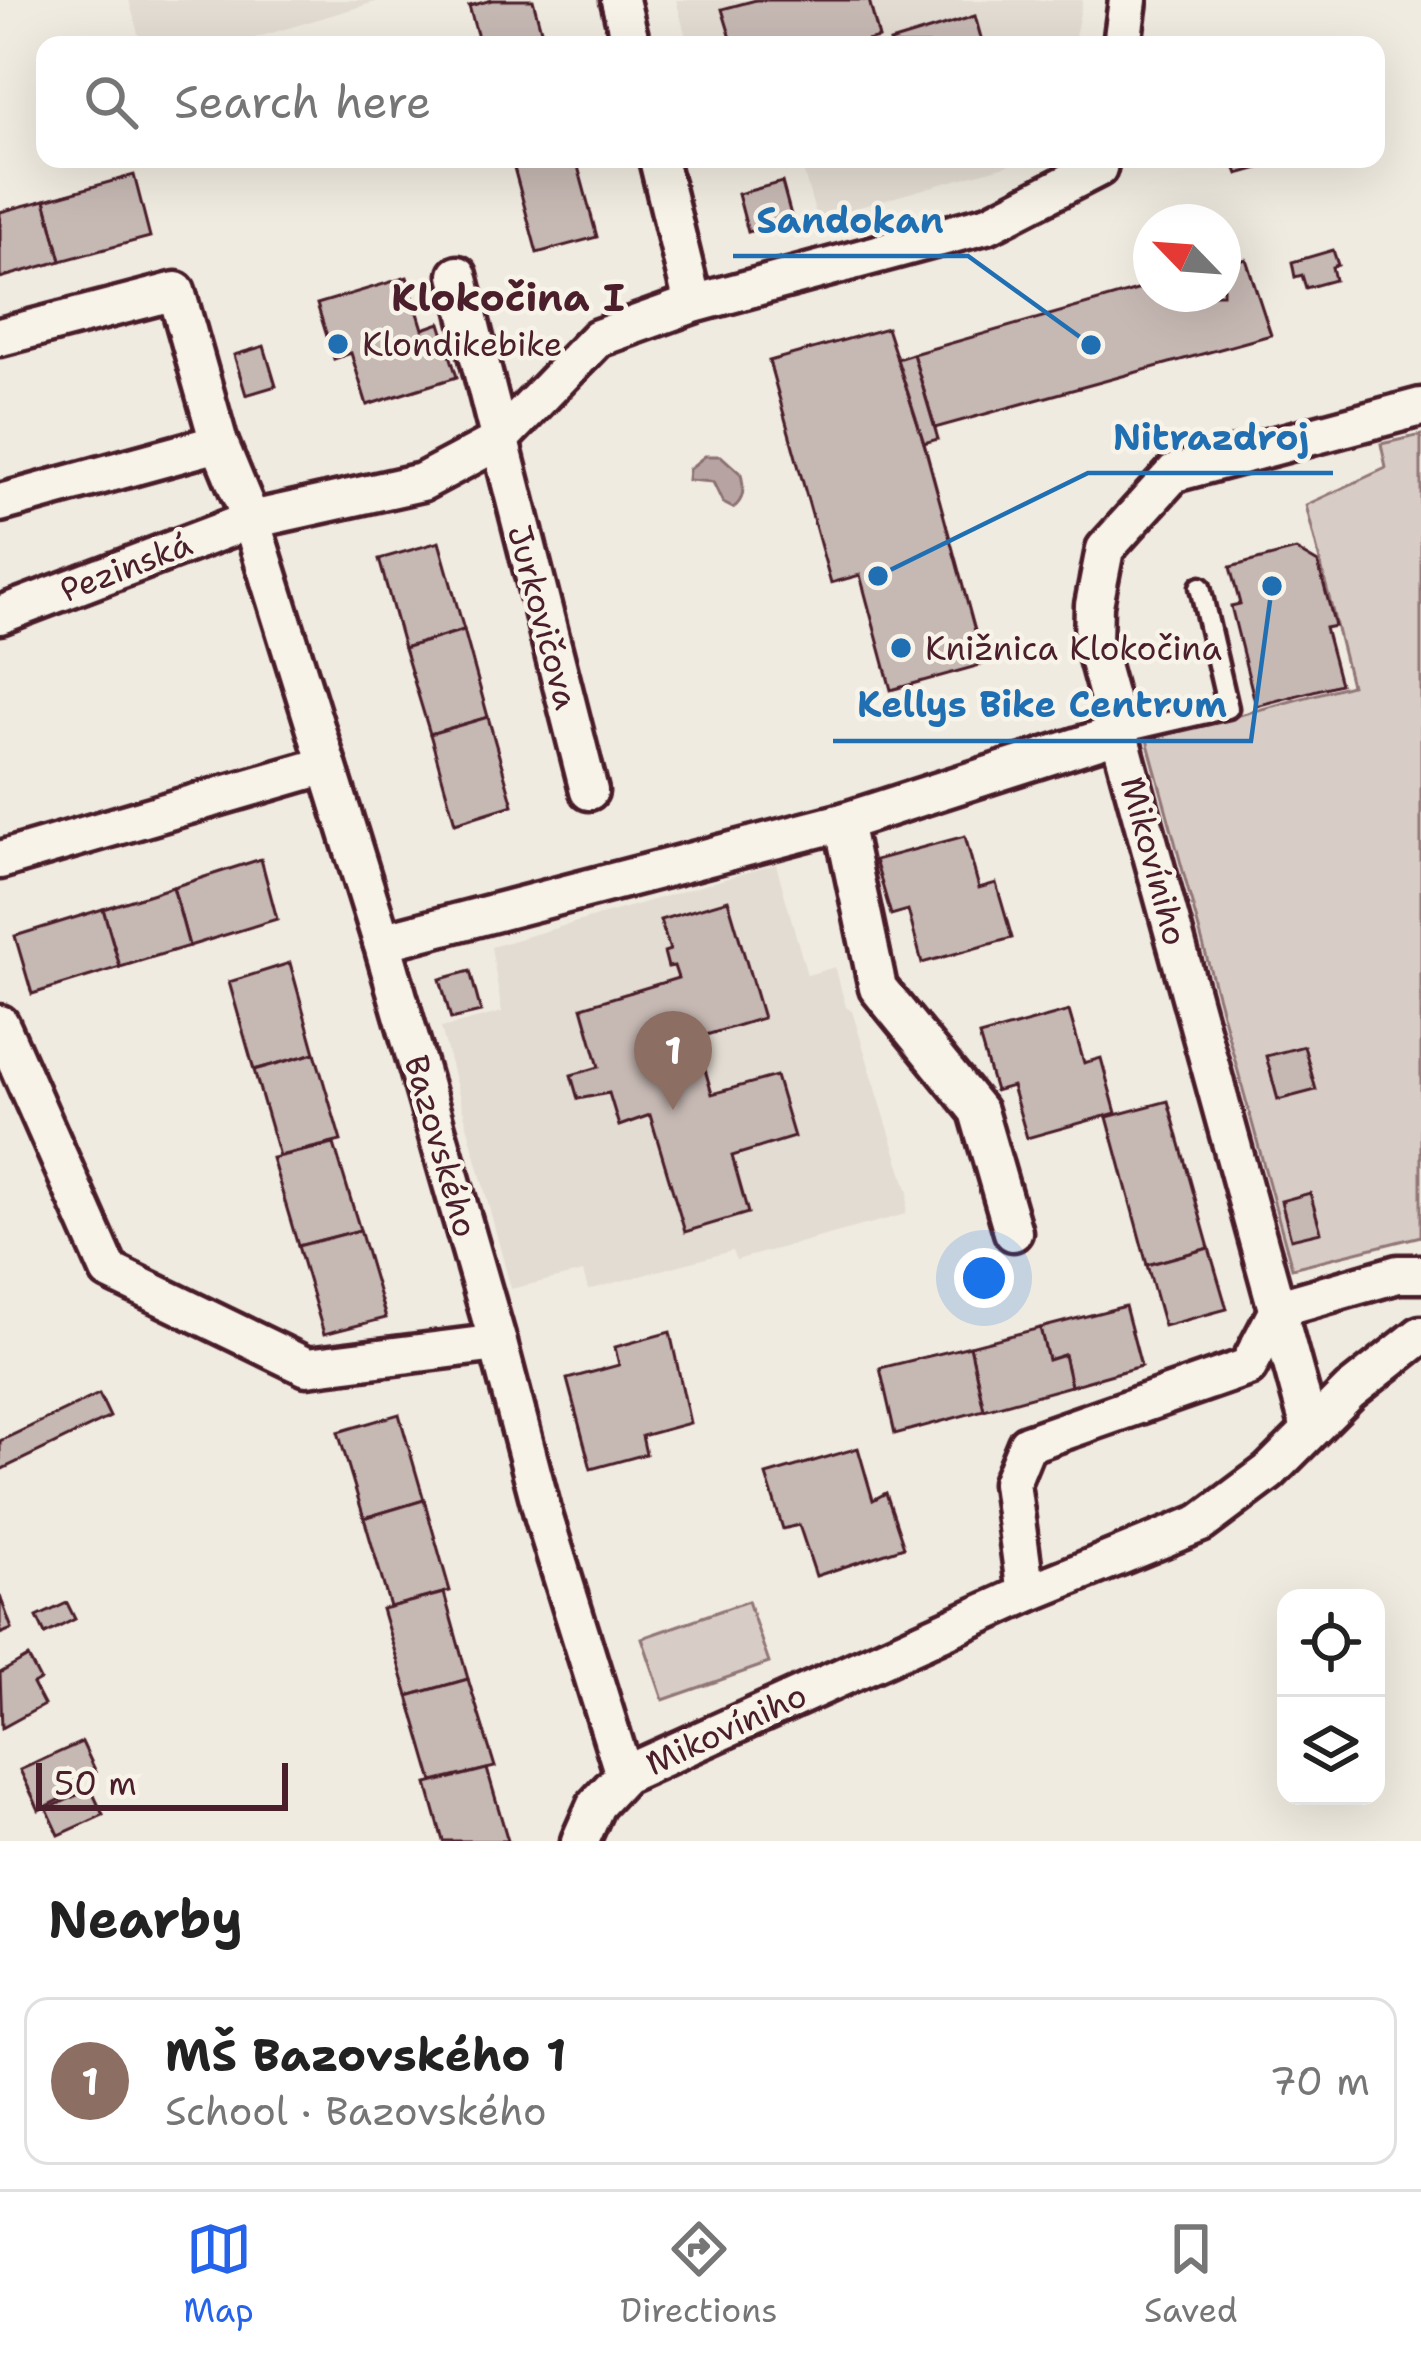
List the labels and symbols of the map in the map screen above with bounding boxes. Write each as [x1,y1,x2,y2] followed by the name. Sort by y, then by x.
[733,184,968,256] callout: Sandokan
[756,196,944,245] text: Sandokan
[1133,204,1241,312] north arrow
[391,271,625,323] district label: Klokočina I
[362,322,563,367] place label: Klondikebike
[325,331,351,357] marker: Klondikebike
[1088,401,1333,473] callout: Nitrazdroj
[1113,413,1309,462] text: Nitrazdroj
[497,520,589,714] street label: Jurkovičova
[54,521,198,613] street label: Pezinská
[925,626,1222,671] place label: Knižnica Klokočina
[888,635,914,661] marker: Knižnica Klokočina
[833,669,1251,741] callout: Kellys Bike Centrum
[857,680,1227,729] text: Kellys Bike Centrum
[1110,772,1198,950] street label: Mikovíniho
[634,1011,712,1110] pin: 1
[394,1050,488,1242] street label: Bazovského
[954,1248,1014,1308] your location
[638,1672,814,1786] street label: Mikovíniho
[36,1757,288,1810] scale bar

